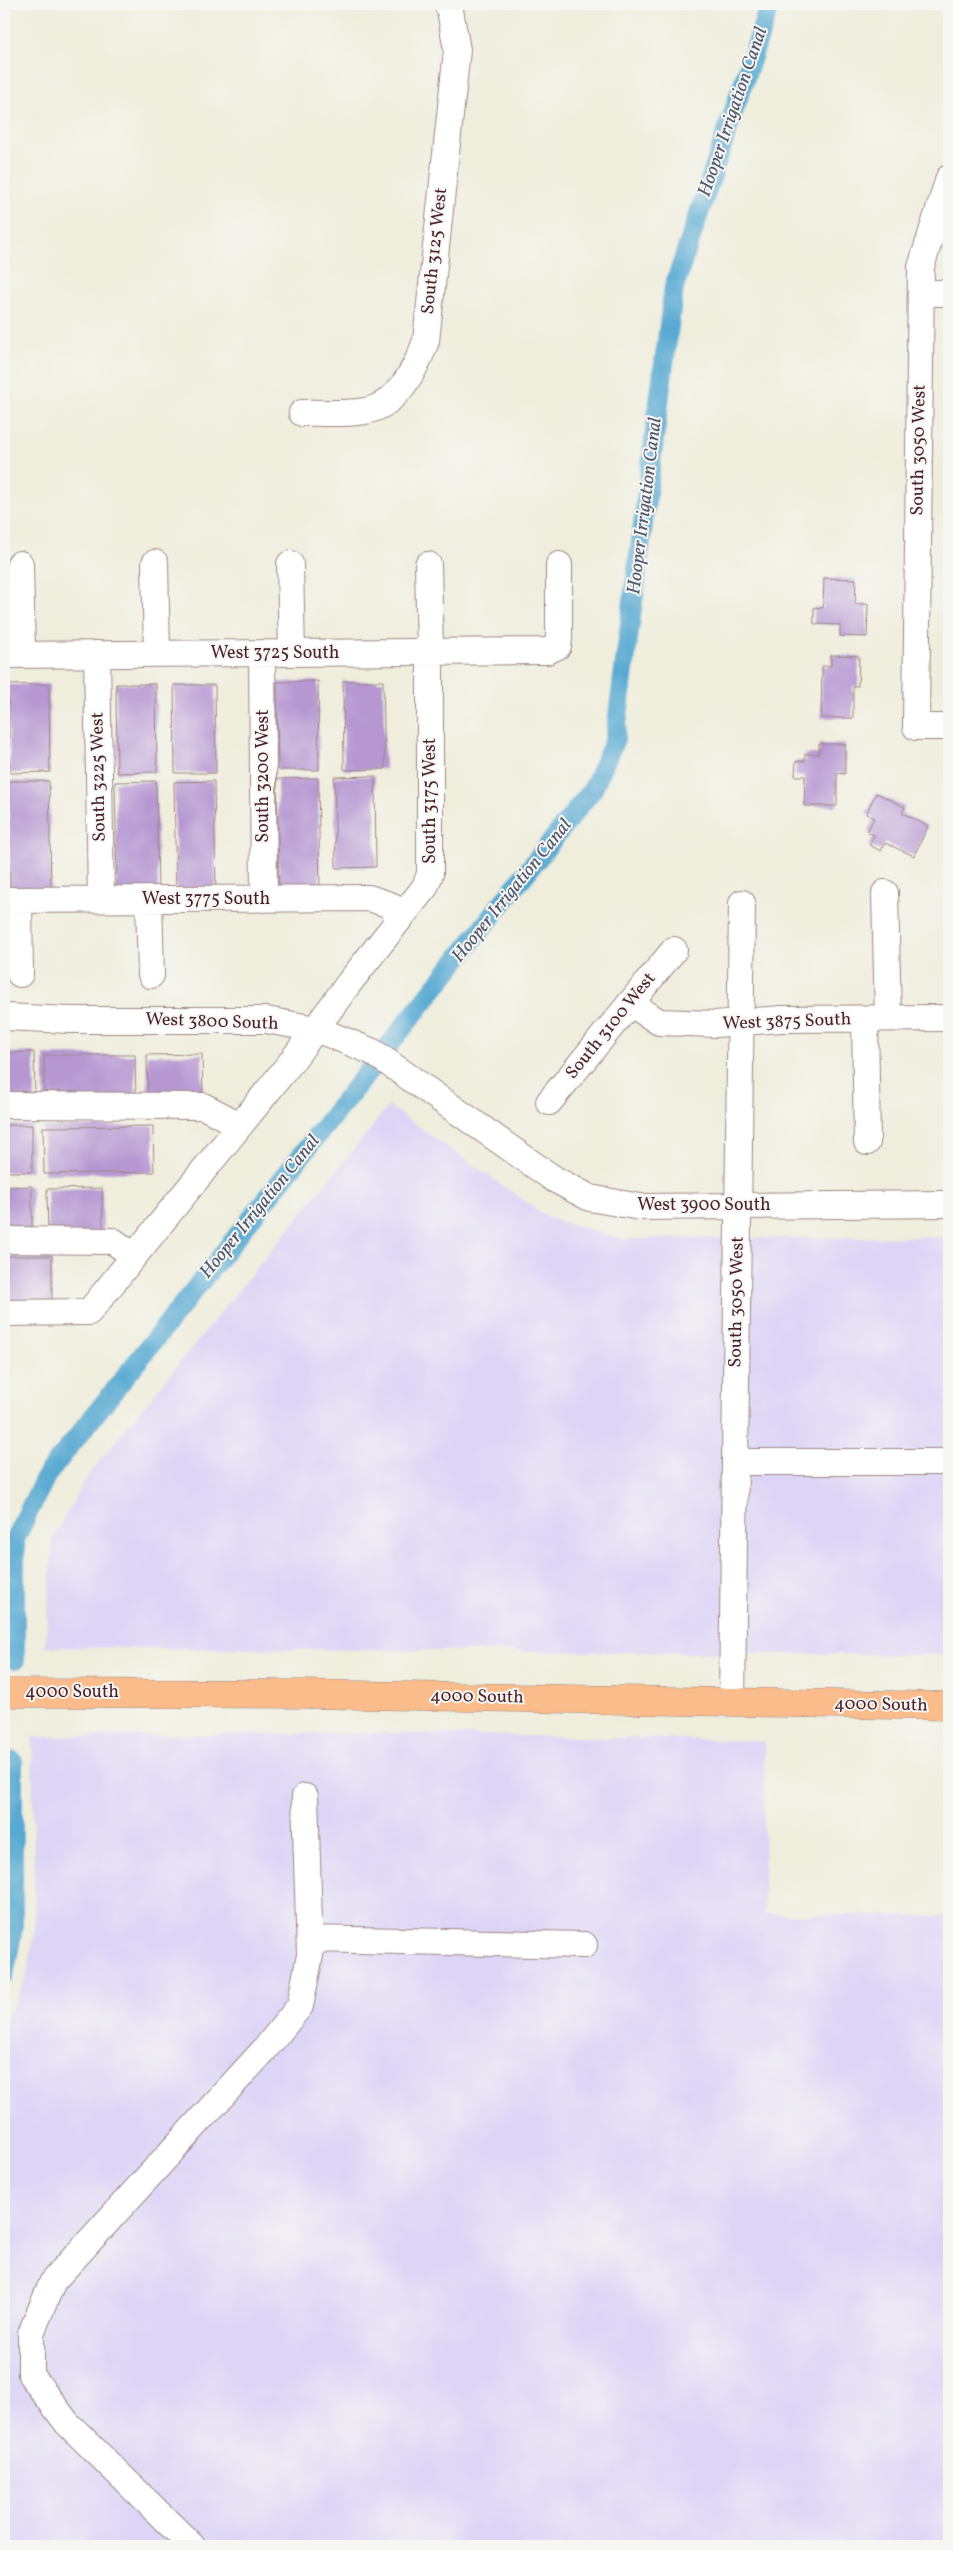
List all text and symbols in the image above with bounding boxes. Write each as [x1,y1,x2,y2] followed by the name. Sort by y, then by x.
[692,23,774,200] water label: Hooper Irrigation Canal
[416,186,454,316] street label: South 3125 West
[905,384,933,516] street label: South 3050 West
[621,416,669,596] water label: Hooper Irrigation Canal
[210,641,340,666] street label: West 3725 South
[251,709,276,843] street label: South 3200 West
[85,712,113,842] street label: South 3225 West
[418,738,443,864] street label: South 3175 West
[446,813,578,968] water label: Hooper Irrigation Canal
[142,887,270,912] street label: West 3775 South
[560,967,662,1085] street label: South 3100 West
[145,1007,279,1037] street label: West 3800 South
[722,1007,852,1037] street label: West 3875 South
[194,1129,326,1284] water label: Hooper Irrigation Canal
[637,1193,771,1218] street label: West 3900 South
[723,1236,751,1368] street label: South 3050 West
[25,1680,119,1705] street label: 4000 South
[430,1684,524,1710] street label: 4000 South
[834,1692,928,1718] street label: 4000 South

